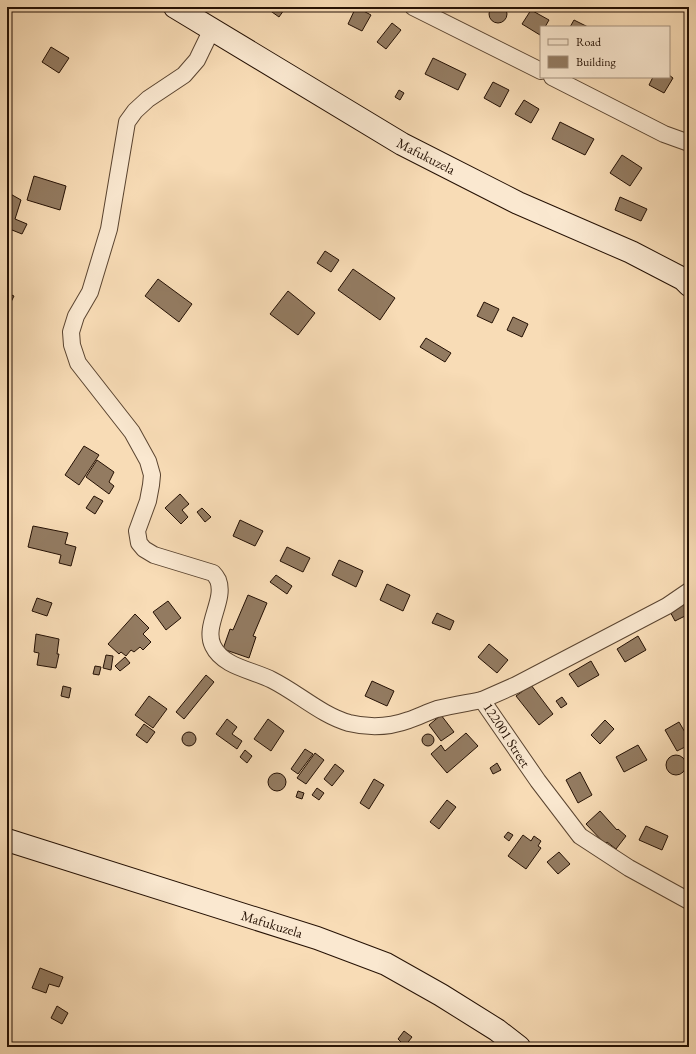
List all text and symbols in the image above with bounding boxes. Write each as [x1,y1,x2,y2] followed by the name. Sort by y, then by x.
[540,26,670,78] legend
[576,34,602,50] text: Road
[576,54,617,70] text: Building
[394,134,459,179] street label: Mafukuzela
[479,699,535,771] street label: 122001 Street
[239,906,305,942] street label: Mafukuzela

